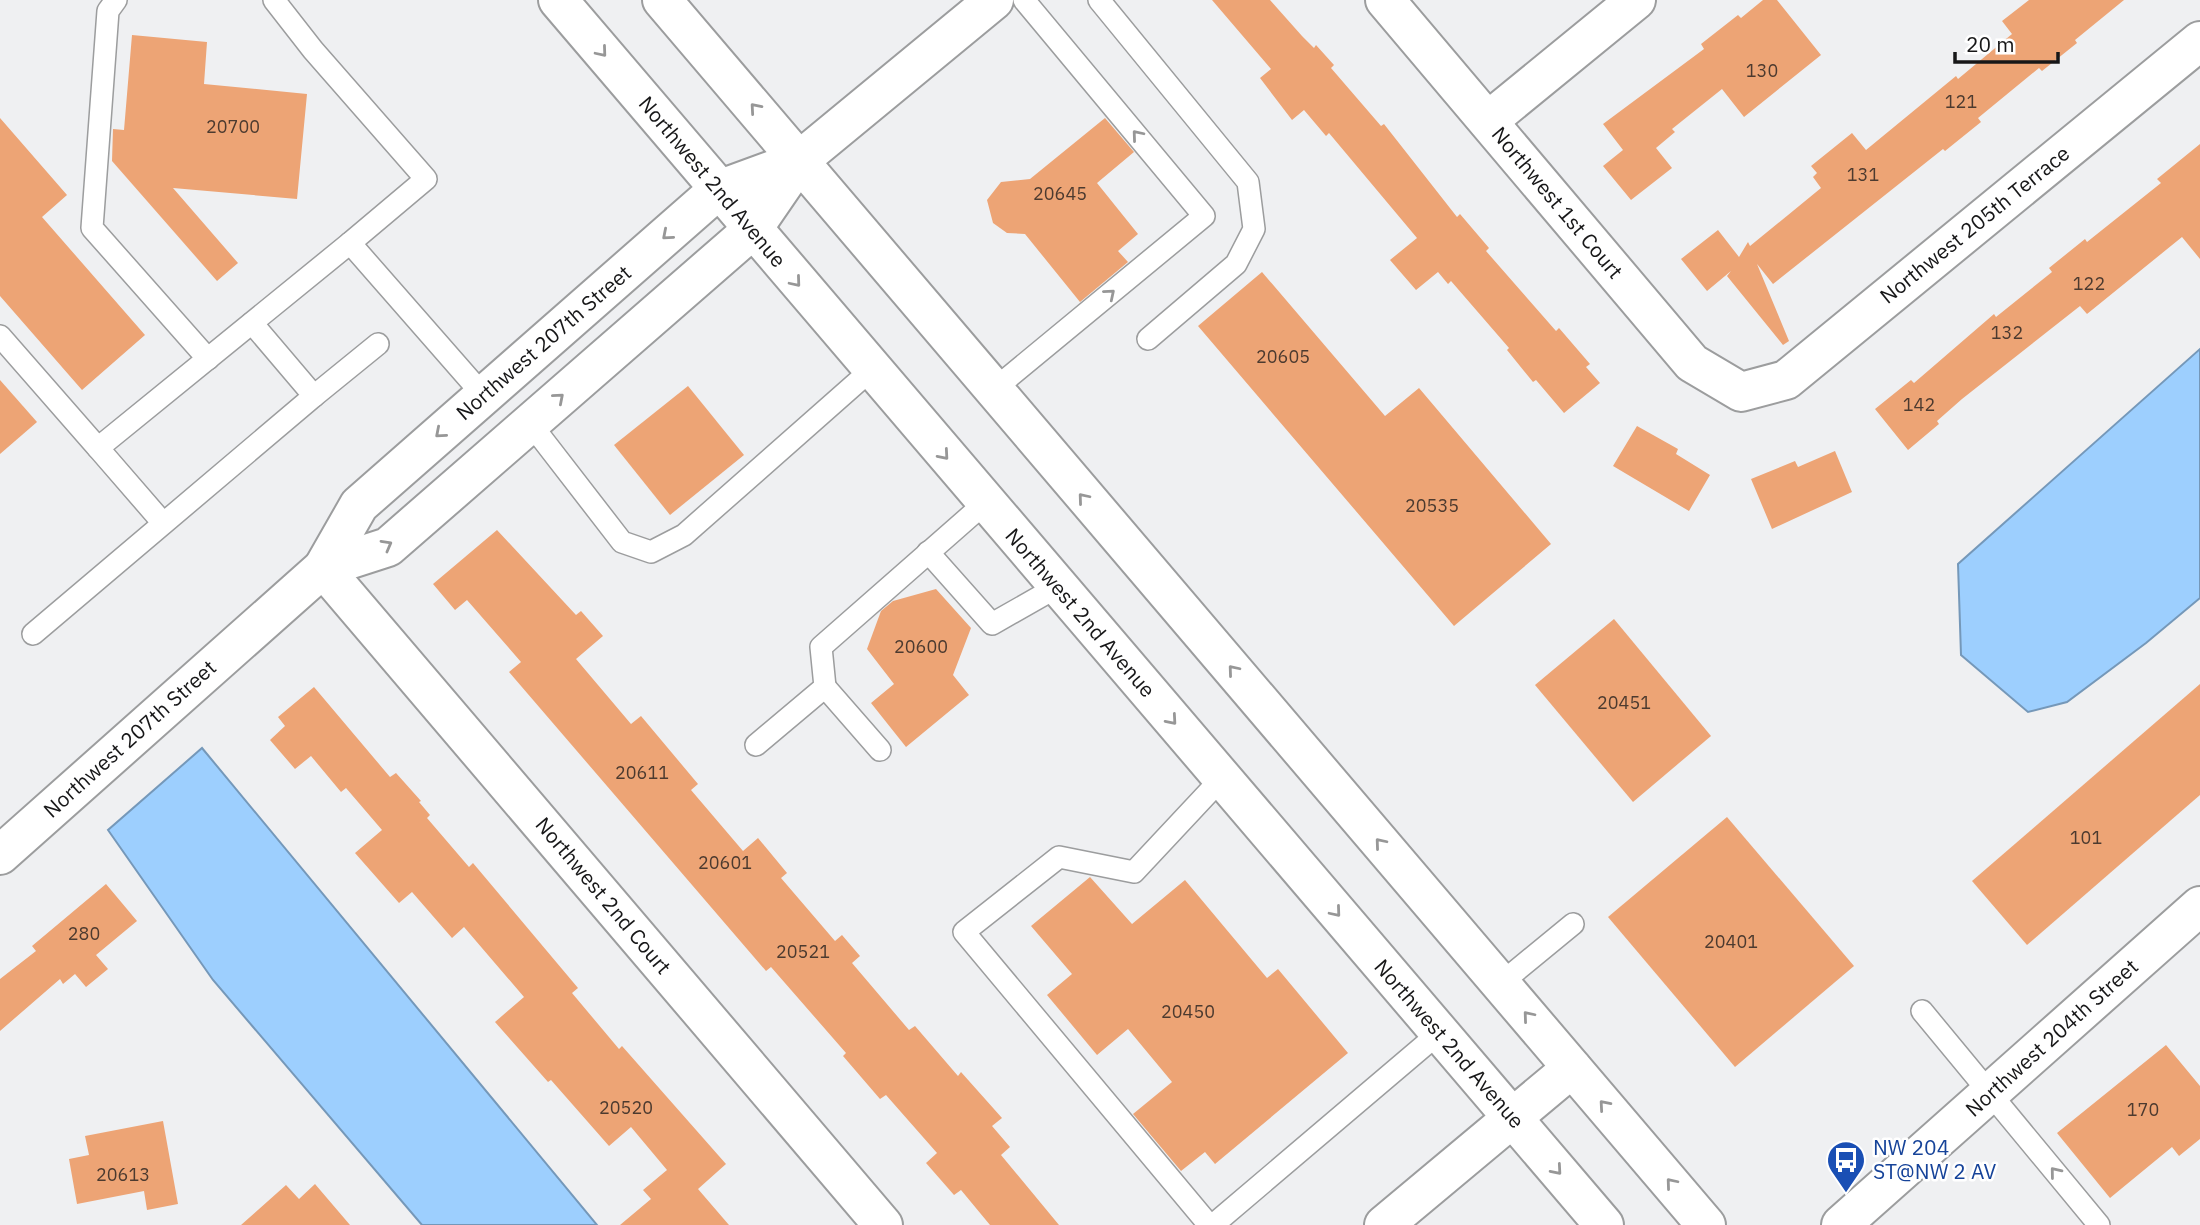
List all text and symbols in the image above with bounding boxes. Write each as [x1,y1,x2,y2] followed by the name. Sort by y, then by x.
[1955,21,2058,65] scale bar
[1966,30,2015,58] text: 20 m
[593,45,606,57] one-way arrow
[1746,59,1778,82] house number: 130
[633,90,793,273] street label: Northwest 2nd Avenue
[1945,90,1977,113] house number: 121
[751,104,763,117] one-way arrow
[206,115,260,138] house number: 20700
[1486,120,1630,284] street label: Northwest 1st Court
[1133,131,1145,144] one-way arrow
[1874,139,2075,309] street label: Northwest 205th Terrace
[1847,163,1879,186] house number: 131
[1033,182,1087,205] house number: 20645
[662,227,675,239] one-way arrow
[450,258,637,426] street label: Northwest 207th Street
[2073,272,2105,295] house number: 122
[788,273,800,286] one-way arrow
[1101,290,1114,302] one-way arrow
[1991,321,2023,344] house number: 132
[1256,345,1310,368] house number: 20605
[1903,393,1935,416] house number: 142
[551,394,564,406] one-way arrow
[436,425,449,438] one-way arrow
[936,447,948,460] one-way arrow
[1079,493,1092,505] one-way arrow
[1405,494,1459,517] house number: 20535
[1000,522,1162,703] street label: Northwest 2nd Avenue
[379,540,392,553] one-way arrow
[894,635,948,658] house number: 20600
[37,653,222,823] street label: Northwest 207th Street
[1228,665,1241,677] one-way arrow
[1597,691,1651,714] house number: 20451
[1164,712,1176,725] one-way arrow
[615,761,669,784] house number: 20611
[530,811,678,980] street label: Northwest 2nd Court
[2070,826,2102,849] house number: 101
[1376,838,1388,851] one-way arrow
[698,851,752,874] house number: 20601
[1328,903,1340,916] one-way arrow
[68,922,100,945] house number: 280
[1704,930,1758,953] house number: 20401
[776,940,830,963] house number: 20521
[1959,952,2144,1122] street label: Northwest 204th Street
[1369,953,1531,1134] street label: Northwest 2nd Avenue
[1161,1000,1215,1023] house number: 20450
[1524,1011,1536,1024] one-way arrow
[599,1096,653,1119] house number: 20520
[2127,1098,2159,1121] house number: 170
[1600,1100,1612,1113] one-way arrow
[1873,1133,1996,1185] place label: NW 204 ST@NW 2 AV
[1825,1139,1867,1194] bus stop icon: NW 204 ST@NW 2 AV
[1549,1162,1561,1175] one-way arrow
[96,1163,150,1186] house number: 20613
[2051,1168,2064,1180] one-way arrow
[1666,1179,1679,1191] one-way arrow

